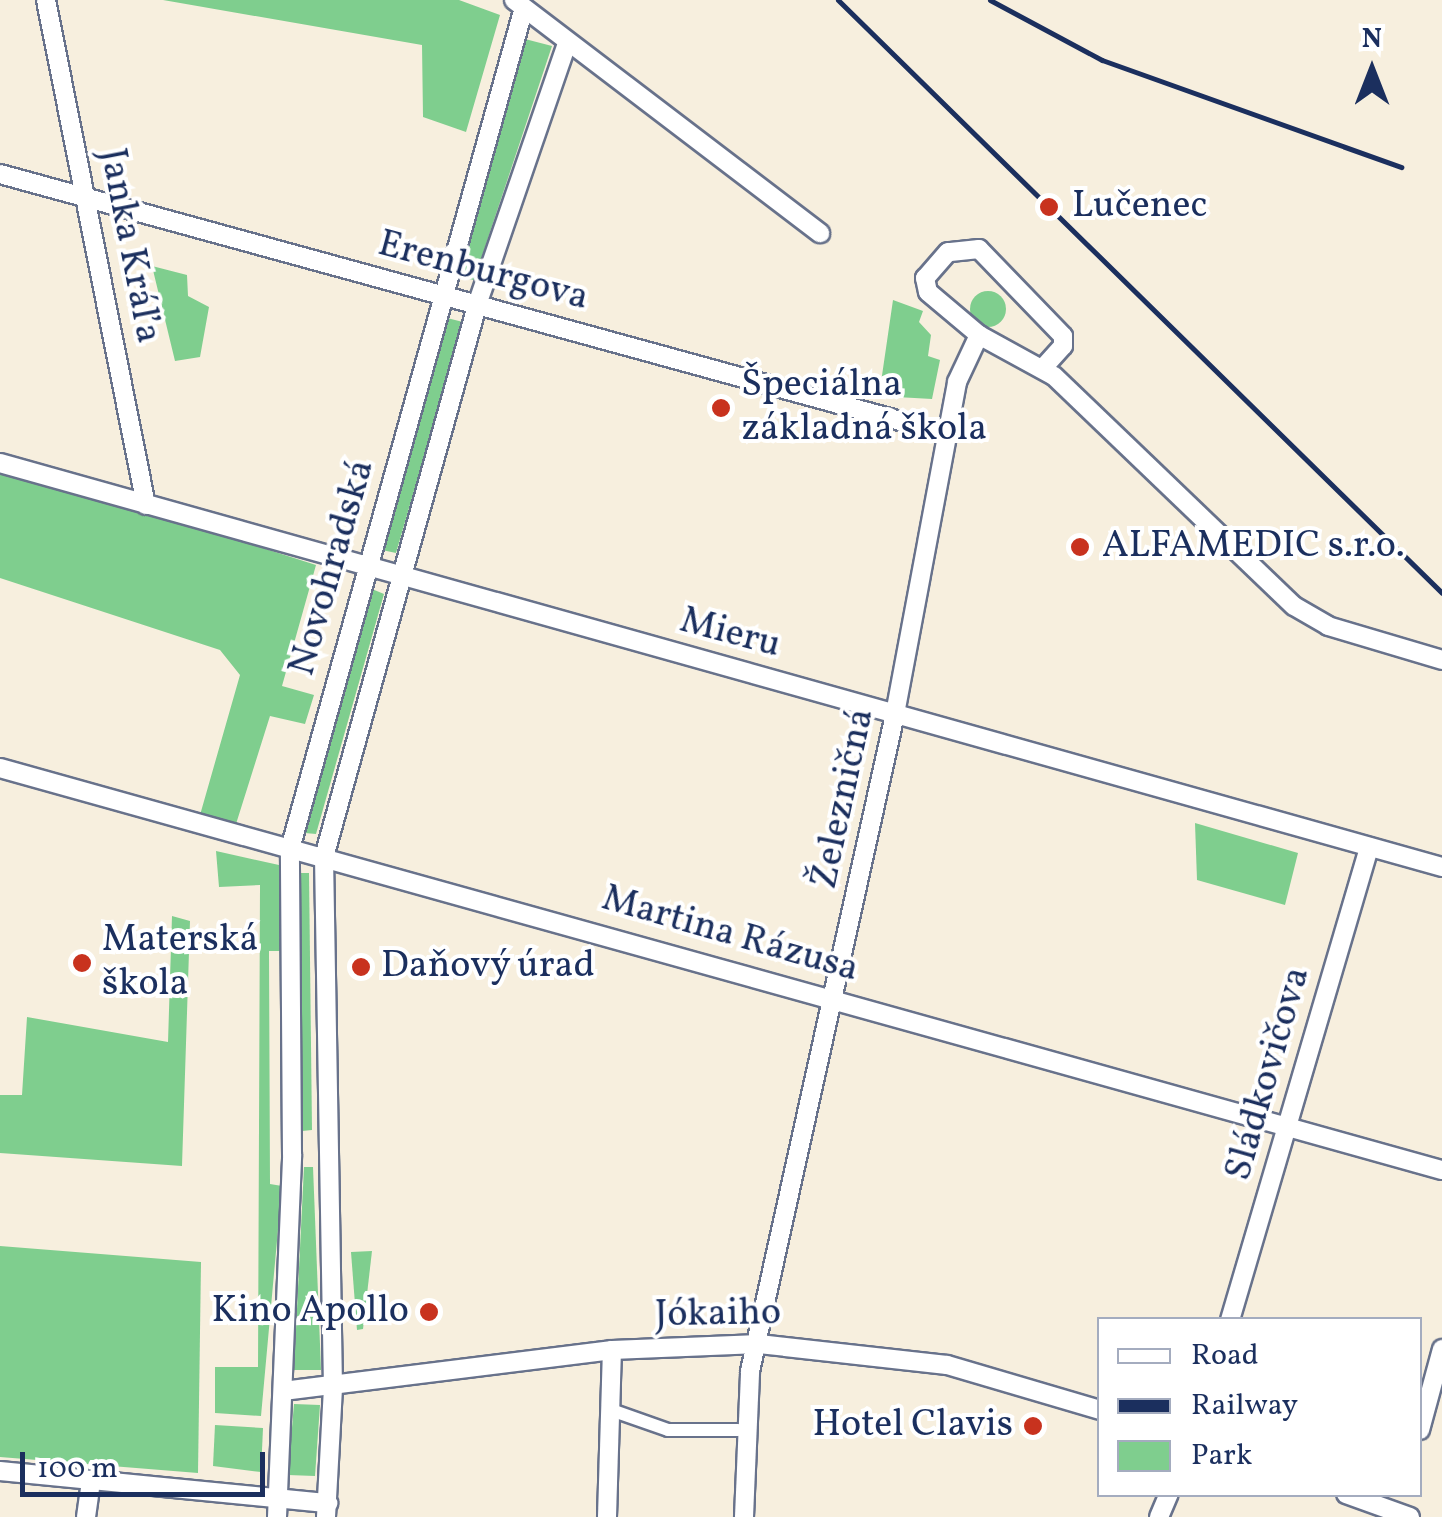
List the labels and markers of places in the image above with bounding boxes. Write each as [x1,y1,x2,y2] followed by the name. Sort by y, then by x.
[1072,184,1207,230] place label: Lučenec
[1036,194,1062,220] marker: Lučenec
[741,363,987,452] place label: Špeciálna základná škola
[710,397,732,419] marker: Špeciálna základná škola
[1102,524,1405,570] place label: ALFAMEDIC s.r.o.
[1067,534,1093,560] marker: ALFAMEDIC s.r.o.
[102,918,259,1008] place label: Materská škola
[381,944,596,990] place label: Daňový úrad
[71,952,93,974] marker: Materská škola
[350,956,372,978] marker: Daňový úrad
[212,1289,409,1335] place label: Kino Apollo
[418,1301,440,1323] marker: Kino Apollo
[813,1403,1013,1449] place label: Hotel Clavis
[1022,1415,1044,1437] marker: Hotel Clavis

